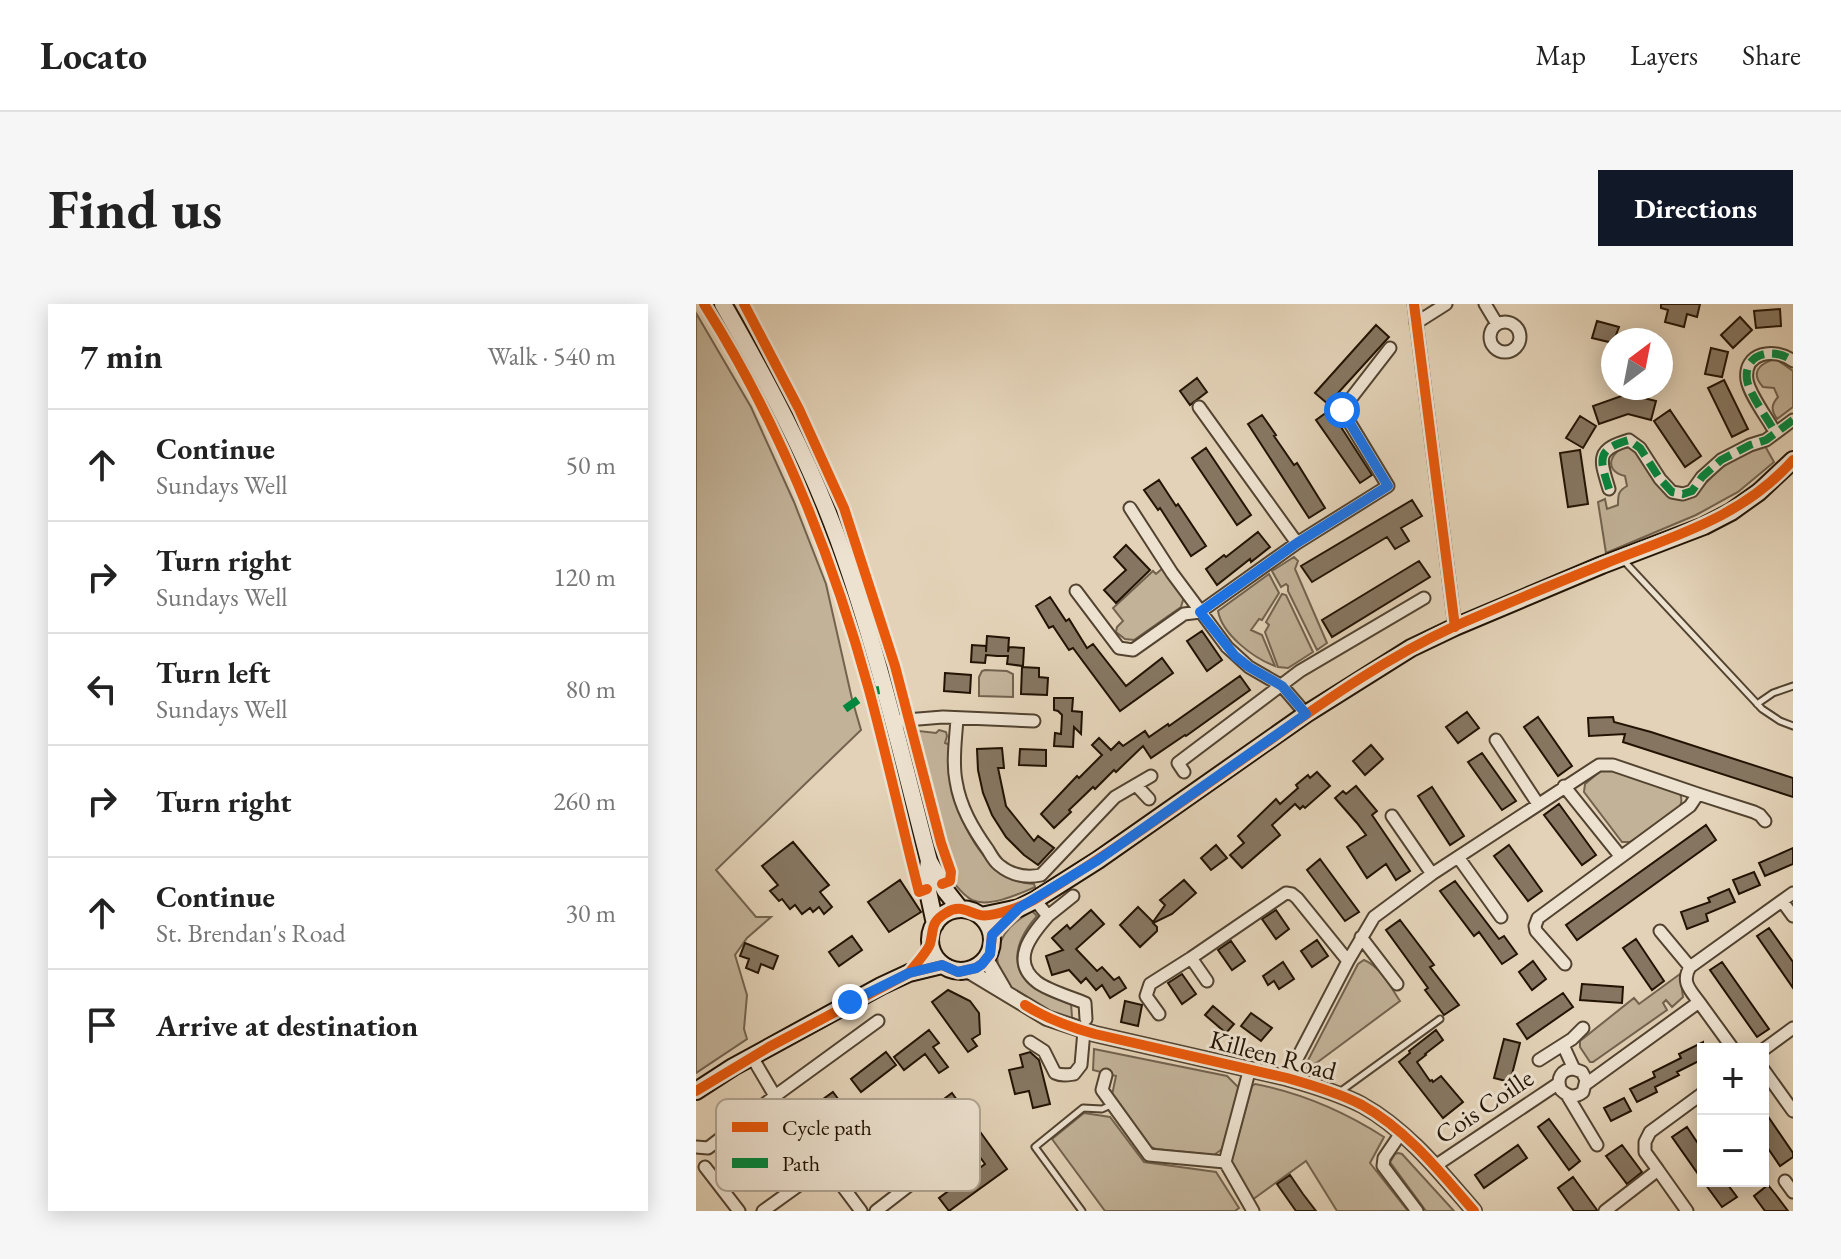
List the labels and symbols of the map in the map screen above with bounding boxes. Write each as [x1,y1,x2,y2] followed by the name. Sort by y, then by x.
[1601,328,1673,400] north arrow
[1324,392,1360,428] route start
[832,984,868,1020] route end
[1206,1022,1341,1088] street label: Killeen Road
[1428,1061,1540,1151] street label: Cois Coille
[716,1099,980,1191] legend
[782,1113,872,1142] text: Cycle path
[782,1149,820,1178] text: Path

